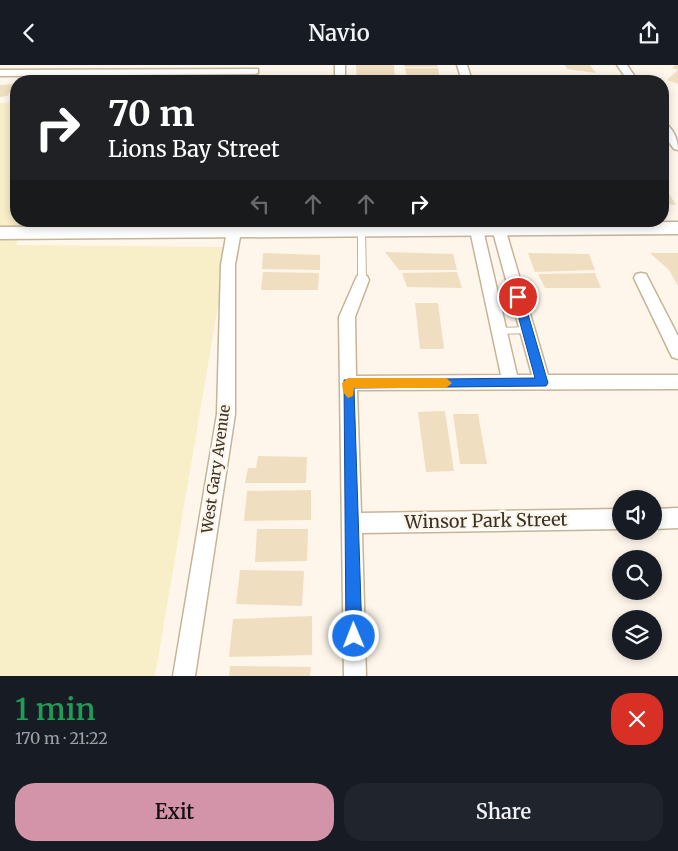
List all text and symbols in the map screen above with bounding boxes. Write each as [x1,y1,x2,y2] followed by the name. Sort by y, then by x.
[15,19,43,47] icon: back
[308,19,370,47] text: Navio
[635,19,663,47] icon: share
[108,92,195,136] text: 70 m
[25,95,90,160] icon: right
[108,135,280,163] text: Lions Bay Street
[246,190,274,218] icon: left
[299,190,327,218] icon: ahead
[352,190,380,218] icon: ahead
[405,190,433,218] icon: right
[497,276,539,318] pin
[504,283,532,311] icon: arrive
[197,403,234,536] street label: West Gary Avenue
[612,490,662,660] map controls
[612,490,662,540] button: sound
[403,508,568,533] street label: Winsor Park Street
[612,550,662,600] button: search
[327,609,379,661] position arrow
[612,610,662,660] button: layers
[15,690,96,728] text: 1 min
[611,693,663,745] button: close
[15,728,108,748] text: 170 m · 21:22
[15,783,334,841] button: Exit
[344,783,663,841] button: Share

